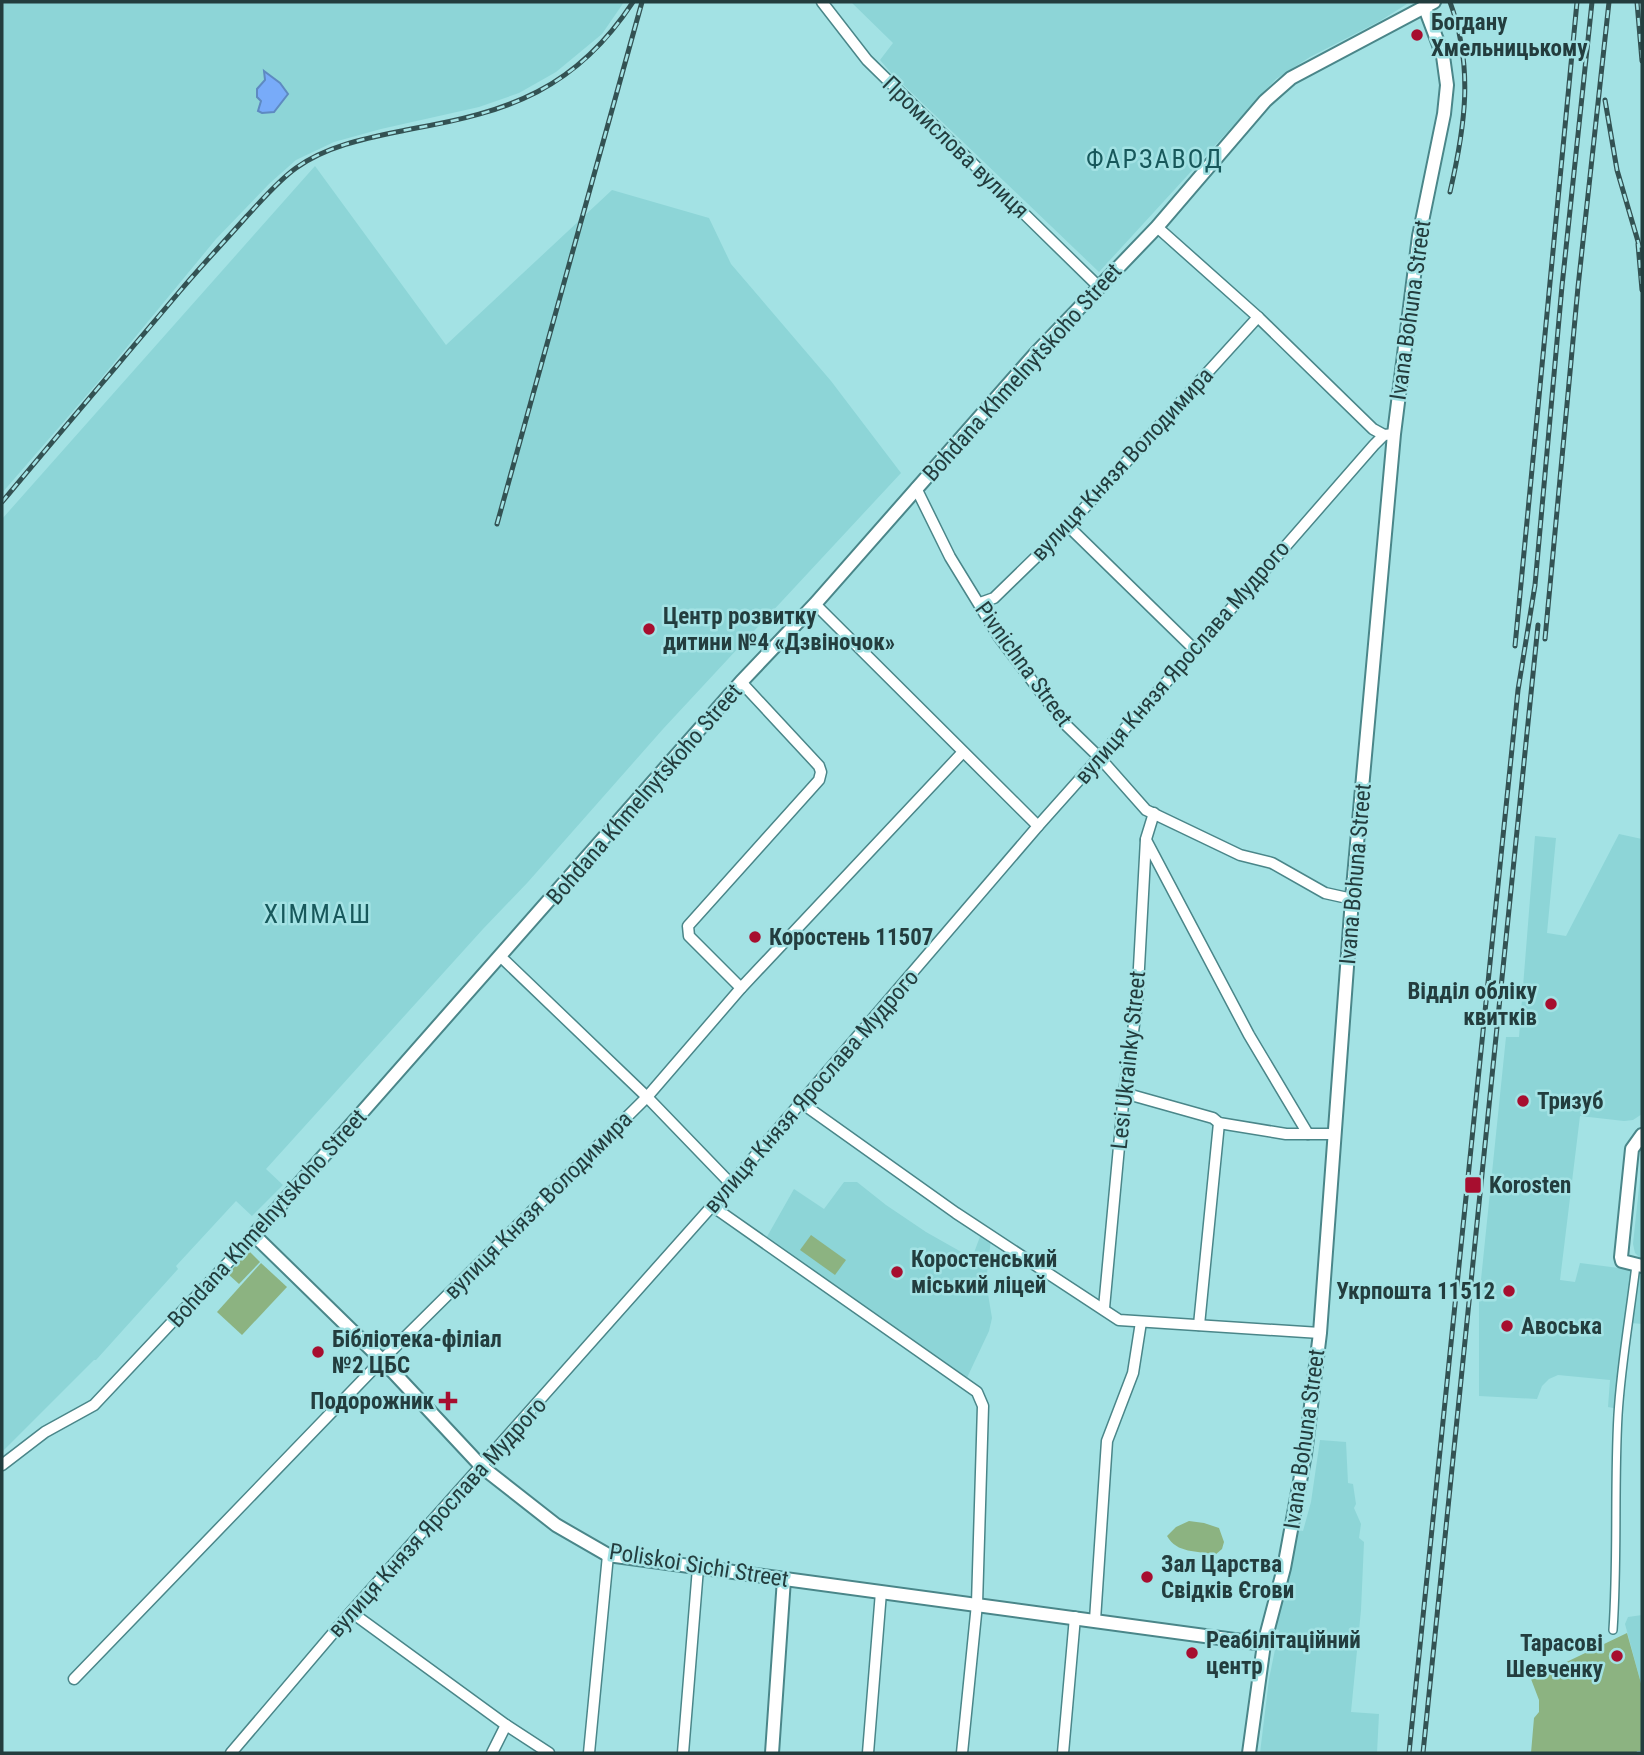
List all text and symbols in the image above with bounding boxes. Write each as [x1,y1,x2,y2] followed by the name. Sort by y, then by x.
[1431,9,1588,62] place label: Богдану Хмельницькому
[1409,27,1425,43] marker: Богдану Хмельницькому
[877,71,1034,224] street label: Промислова вулиця
[1086,144,1224,174] district label: ФАРЗАВОД
[1384,218,1436,402] street label: Ivana Bohuna Street
[917,258,1127,487] street label: Bohdana Khmelnytskoho Street
[1026,362,1219,566] street label: вулиця Князя Володимира
[1069,535,1295,789] street label: вулиця Князя Ярослава Мудрого
[969,597,1078,732] street label: Pivnichna Street
[663,603,895,656] place label: Центр розвитку дитини №4 «Дзвіночок»
[641,621,657,637] marker: Центр розвитку дитини №4 «Дзвіночок»
[541,678,748,910] street label: Bohdana Khmelnytskoho Street
[1334,782,1377,966] street label: Ivana Bohuna Street
[264,899,372,929] district label: ХІММАШ
[769,924,933,951] place label: Коростень 11507
[747,929,763,945] marker: Коростень 11507
[698,964,924,1218] street label: вулиця Князя Ярослава Мудрого
[1106,970,1151,1151] street label: Lesi Ukrainky Street
[1407,978,1538,1031] place label: Відділ обліку квитків
[1543,996,1559,1012] marker: Відділ обліку квитків
[1537,1088,1604,1115] place label: Тризуб
[1515,1093,1531,1109] marker: Тризуб
[162,1104,372,1333] street label: Bohdana Khmelnytskoho Street
[439,1106,638,1305] street label: вулиця Князя Володимира
[1489,1172,1571,1199] place label: Korosten
[1463,1175,1483,1195] marker: Korosten
[911,1246,1057,1299] place label: Коростенський міський ліцей
[889,1264,905,1280] marker: Коростенський міський ліцей
[1336,1278,1495,1305] place label: Укрпошта 11512
[1501,1283,1517,1299] marker: Укрпошта 11512
[1521,1313,1602,1340] place label: Авоська
[1499,1318,1515,1334] marker: Авоська
[332,1326,502,1379] place label: Бібліотека-філіал №2 ЦБС
[310,1344,326,1360] marker: Бібліотека-філіал №2 ЦБС
[1278,1347,1330,1531] street label: Ivana Bohuna Street
[310,1388,434,1415] place label: Подорожник
[323,1392,552,1643] street label: вулиця Князя Ярослава Мудрого
[440,1393,456,1409] marker: Подорожник
[607,1538,790,1593] street label: Poliskoi Sichi Street
[1161,1551,1294,1604] place label: Зал Царства Свідків Єгови
[1139,1569,1155,1585] marker: Зал Царства Свідків Єгови
[1206,1627,1361,1680] place label: Реабілітаційний центр
[1506,1630,1604,1683] place label: Тарасові Шевченку
[1184,1645,1200,1661] marker: Реабілітаційний центр
[1609,1648,1625,1664] marker: Тарасові Шевченку

